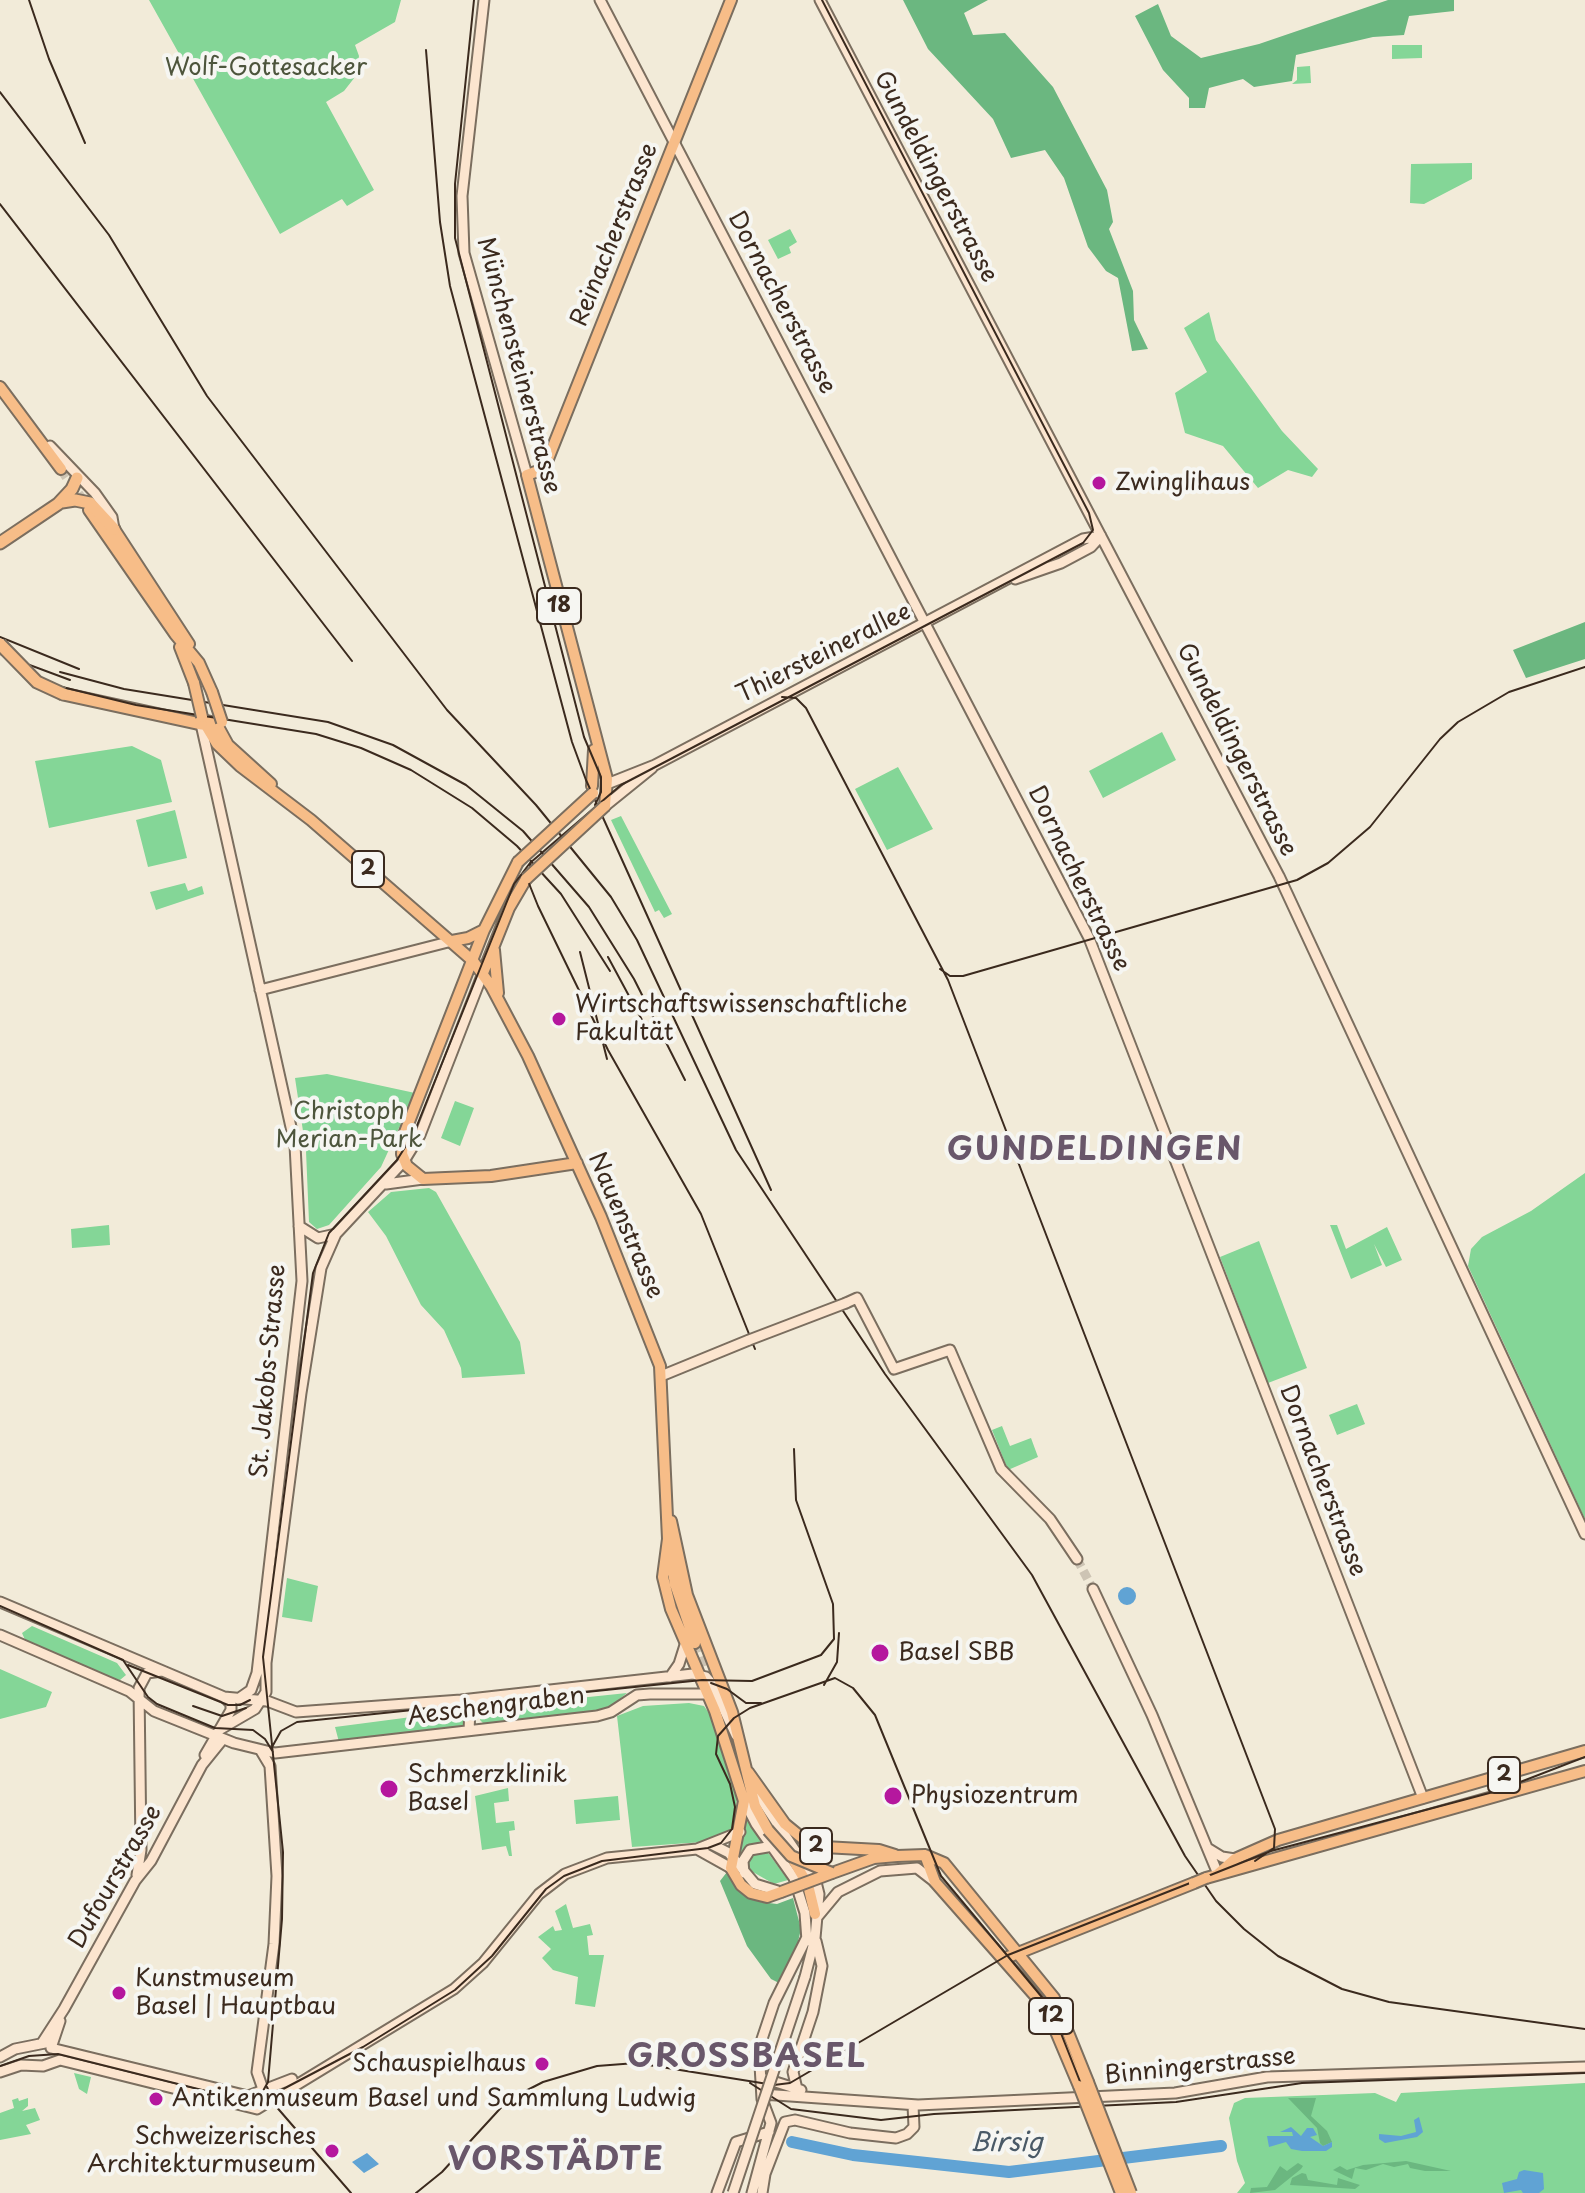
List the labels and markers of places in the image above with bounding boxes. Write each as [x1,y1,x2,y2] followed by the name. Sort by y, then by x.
[1115,469,1250,497] place label: Zwinglihaus
[1090,474,1108,492] marker: Zwinglihaus
[575,991,908,1047] place label: Wirtschaftswissenschaftliche Fakultät
[550,1010,568,1028] marker: Wirtschaftswissenschaftliche Fakultät
[898,1639,1014,1667] place label: Basel SBB
[869,1642,891,1664] marker: Basel SBB
[407,1761,567,1817] place label: Schmerzklinik Basel
[378,1778,400,1800] marker: Schmerzklinik Basel
[911,1782,1079,1810] place label: Physiozentrum
[882,1785,904,1807] marker: Physiozentrum
[135,1965,336,2021] place label: Kunstmuseum Basel | Hauptbau
[110,1984,128,2002] marker: Kunstmuseum Basel | Hauptbau
[352,2050,526,2078] place label: Schauspielhaus
[533,2055,551,2073] marker: Schauspielhaus
[172,2085,696,2113] place label: Antikenmuseum Basel und Sammlung Ludwig
[147,2090,165,2108] marker: Antikenmuseum Basel und Sammlung Ludwig
[87,2123,316,2179] place label: Schweizerisches Architekturmuseum
[323,2142,341,2160] marker: Schweizerisches Architekturmuseum

